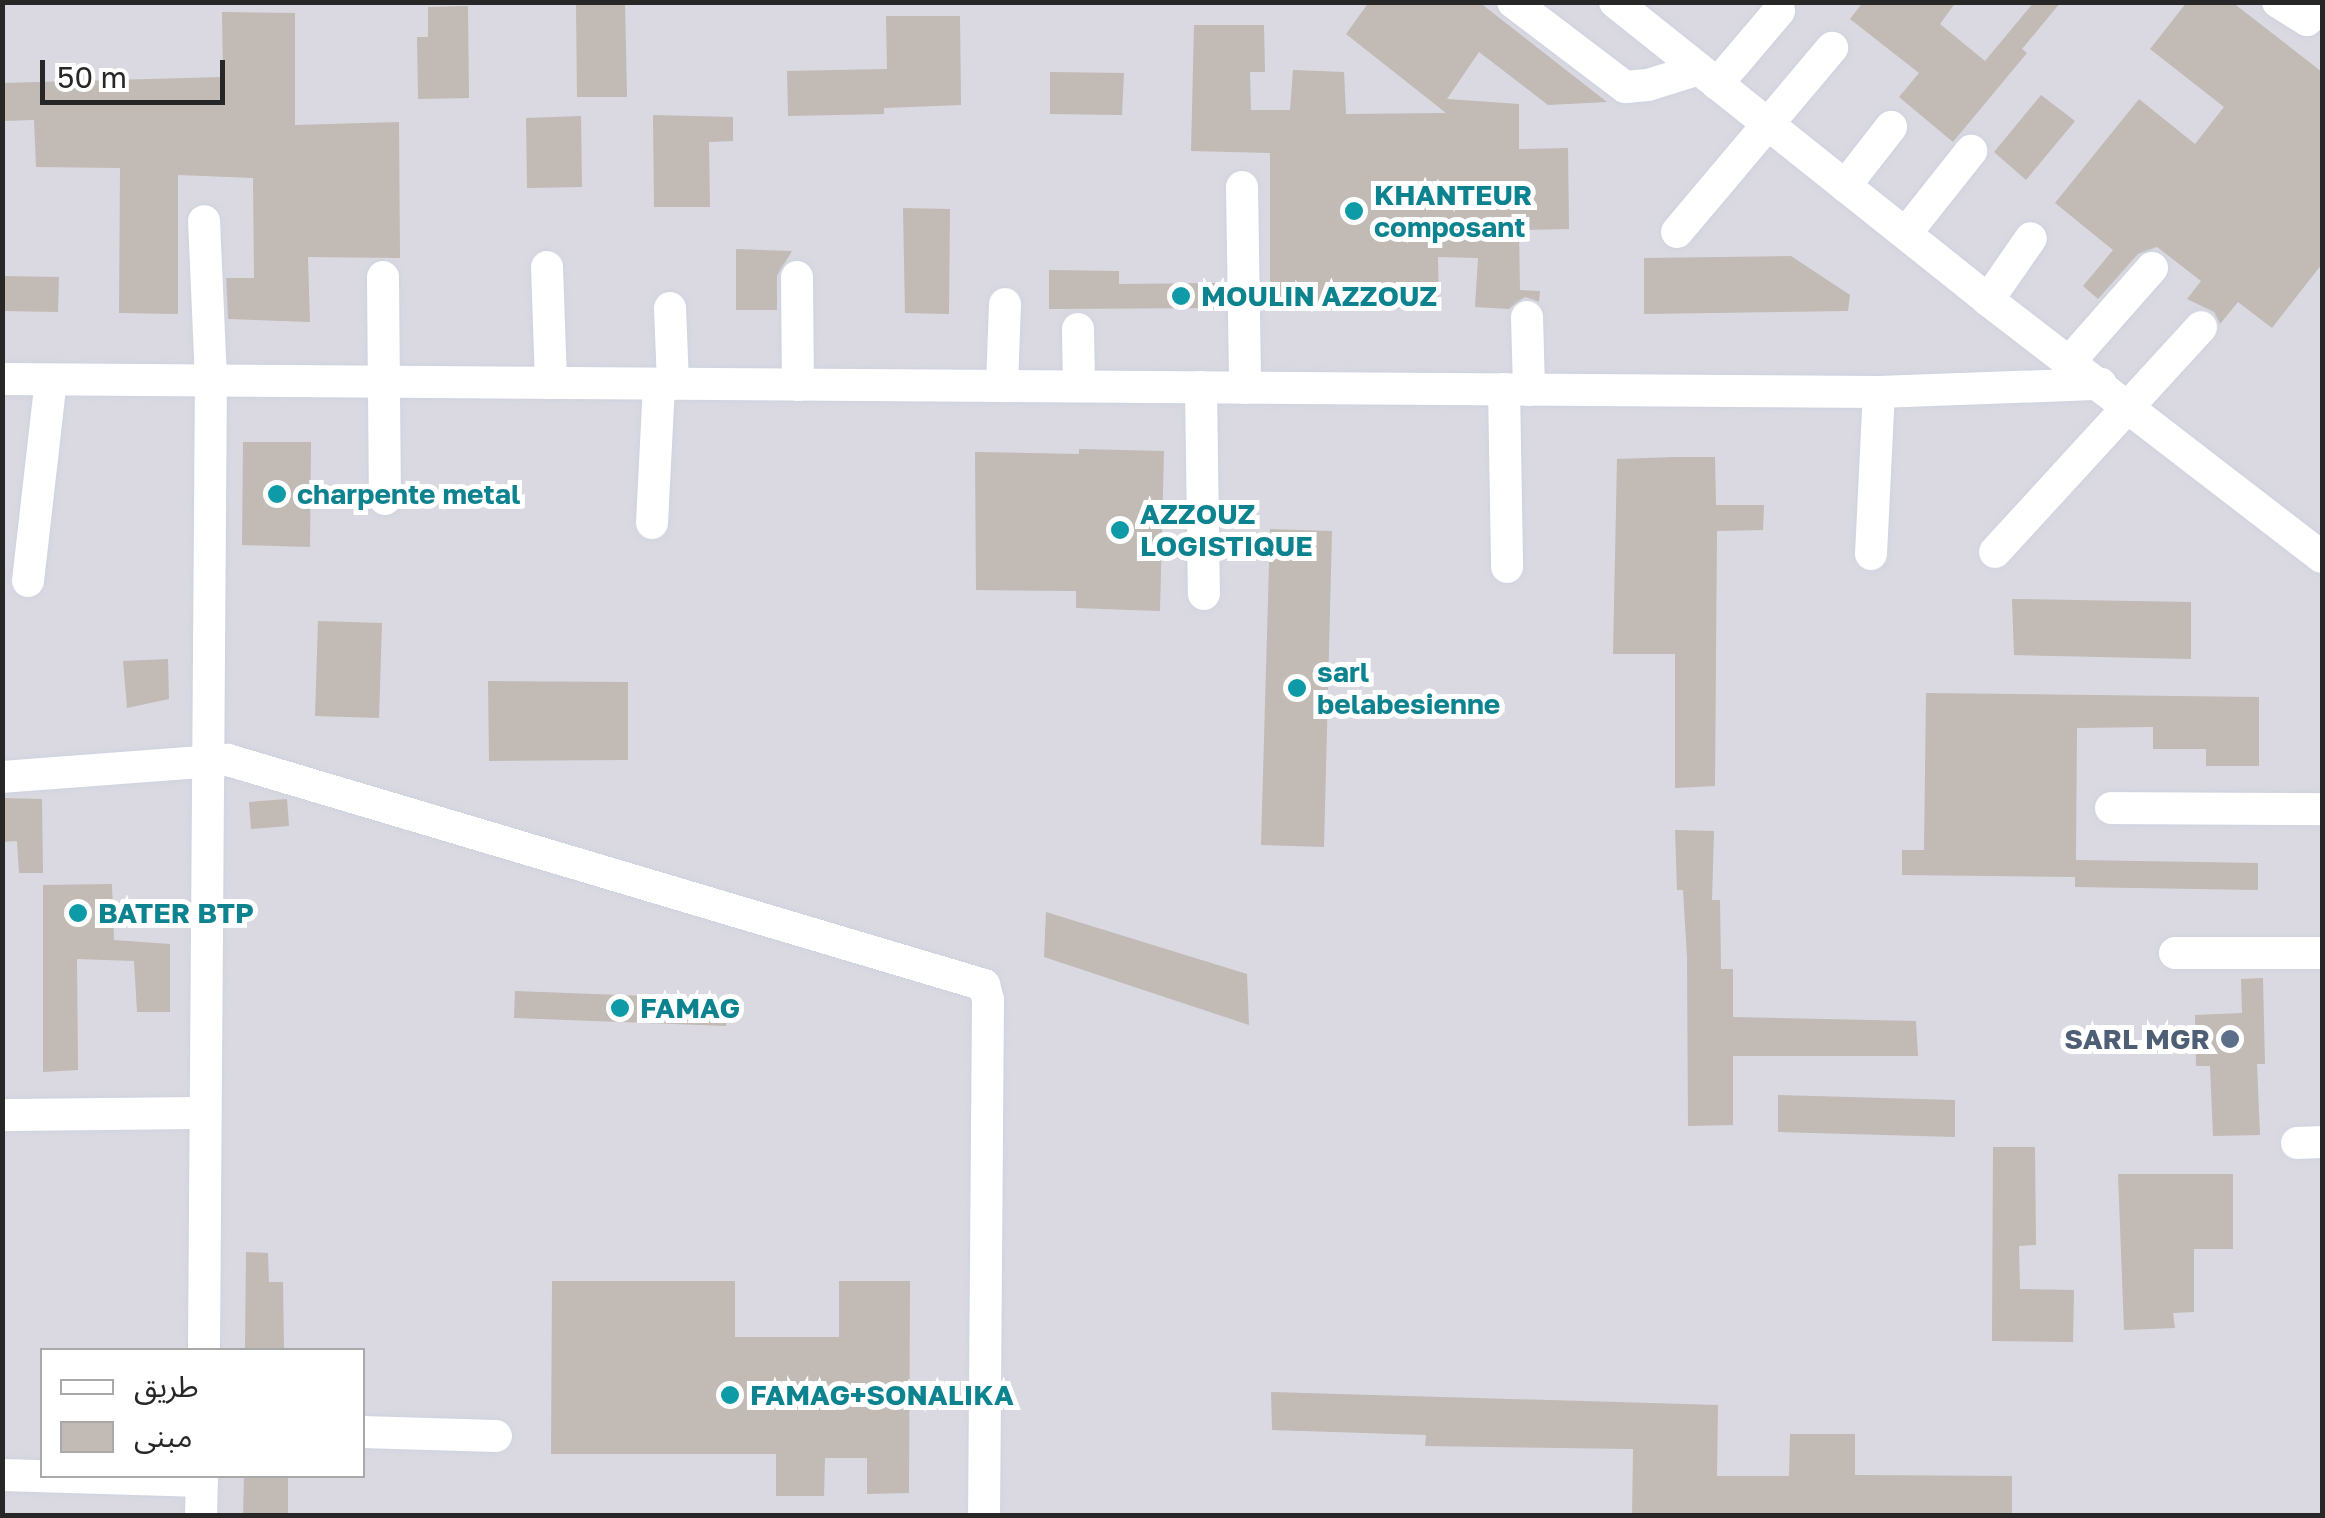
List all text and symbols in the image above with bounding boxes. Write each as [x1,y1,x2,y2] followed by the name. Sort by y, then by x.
[45,40,230,102] scale bar
[57,59,127,95] text: 50 m
[1374,178,1532,244] place label: KHANTEUR composant
[1343,200,1365,222] marker: KHANTEUR composant
[1201,279,1437,313] place label: MOULIN AZZOUZ
[1170,285,1192,307] marker: MOULIN AZZOUZ
[297,477,520,511] place label: charpente metal
[266,483,288,505] marker: charpente metal
[1140,497,1313,563] place label: AZZOUZ LOGISTIQUE
[1109,519,1131,541] marker: AZZOUZ LOGISTIQUE
[1317,655,1500,721] place label: sarl belabesienne
[1286,677,1308,699] marker: sarl belabesienne
[98,896,254,930] place label: BATER BTP
[67,902,89,924] marker: BATER BTP
[640,991,740,1025] place label: FAMAG
[609,997,631,1019] marker: FAMAG
[2064,1022,2210,1056] place label: SARL MGR
[2219,1028,2241,1050] marker: SARL MGR
[40,1348,365,1478] legend
[134,1368,199,1404] text: طريق
[750,1378,1014,1412] place label: FAMAG+SONALIKA
[719,1384,741,1406] marker: FAMAG+SONALIKA
[134,1418,192,1454] text: مبنى

